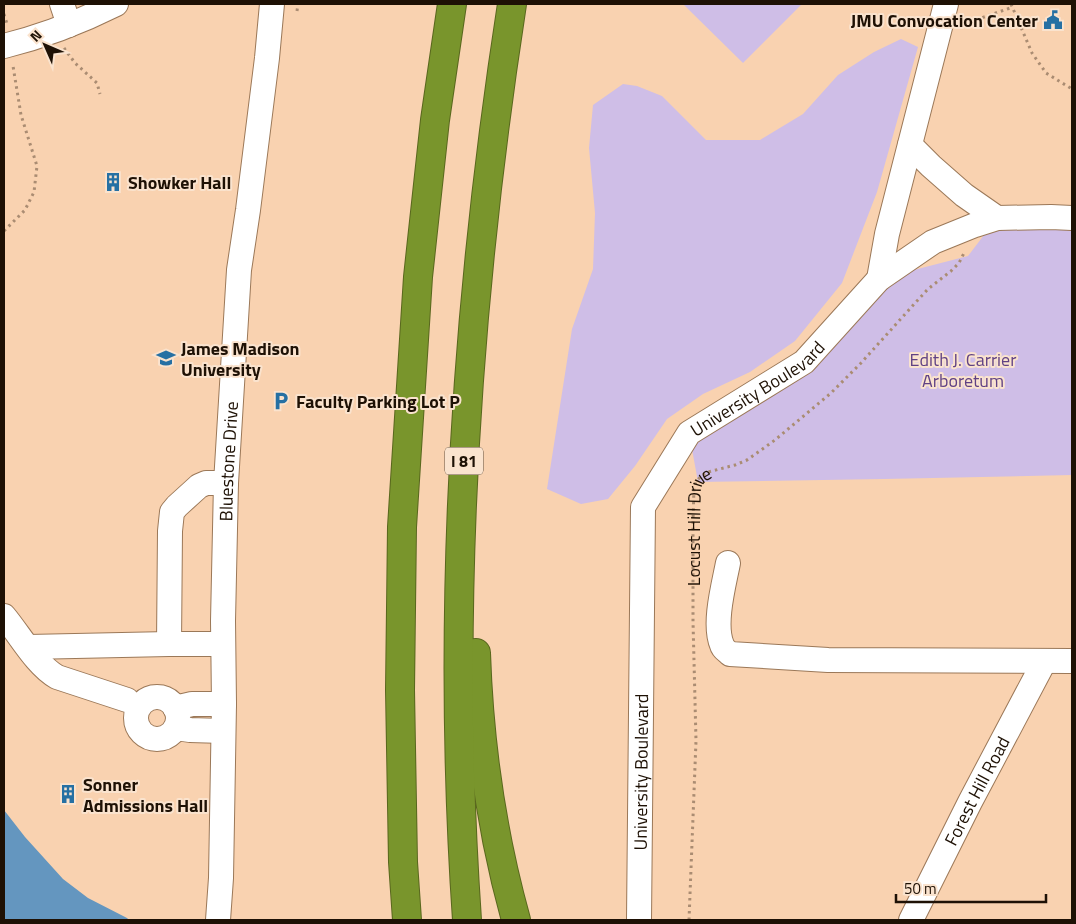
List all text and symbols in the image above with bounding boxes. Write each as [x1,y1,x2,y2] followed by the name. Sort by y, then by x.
[851,7,1038,34] place label: JMU Convocation Center
[1042,9,1064,31] public building icon: JMU Convocation Center
[20,20,70,70] north arrow
[25,25,46,46] text: N
[128,169,231,196] place label: Showker Hall
[102,171,124,193] building icon: Showker Hall
[685,334,831,443] street label: University Boulevard
[181,335,300,383] place label: James Madison University
[910,346,1016,394] park label: Edith J. Carrier Arboretum
[155,347,177,369] school or university icon: James Madison University
[296,388,460,415] place label: Faculty Parking Lot P
[270,390,292,412] parking icon: Faculty Parking Lot P
[212,400,244,522] street label: Bluestone Drive
[445,448,483,474] road number: I 81
[680,459,716,586] street label: Locust Hill Drive
[626,694,655,851] street label: University Boulevard
[937,731,1016,850] street label: Forest Hill Road
[83,771,208,819] place label: Sonner Admissions Hall
[57,783,79,805] building icon: Sonner Admissions Hall
[896,872,1046,904] scale bar
[904,877,937,900] text: 50 m

